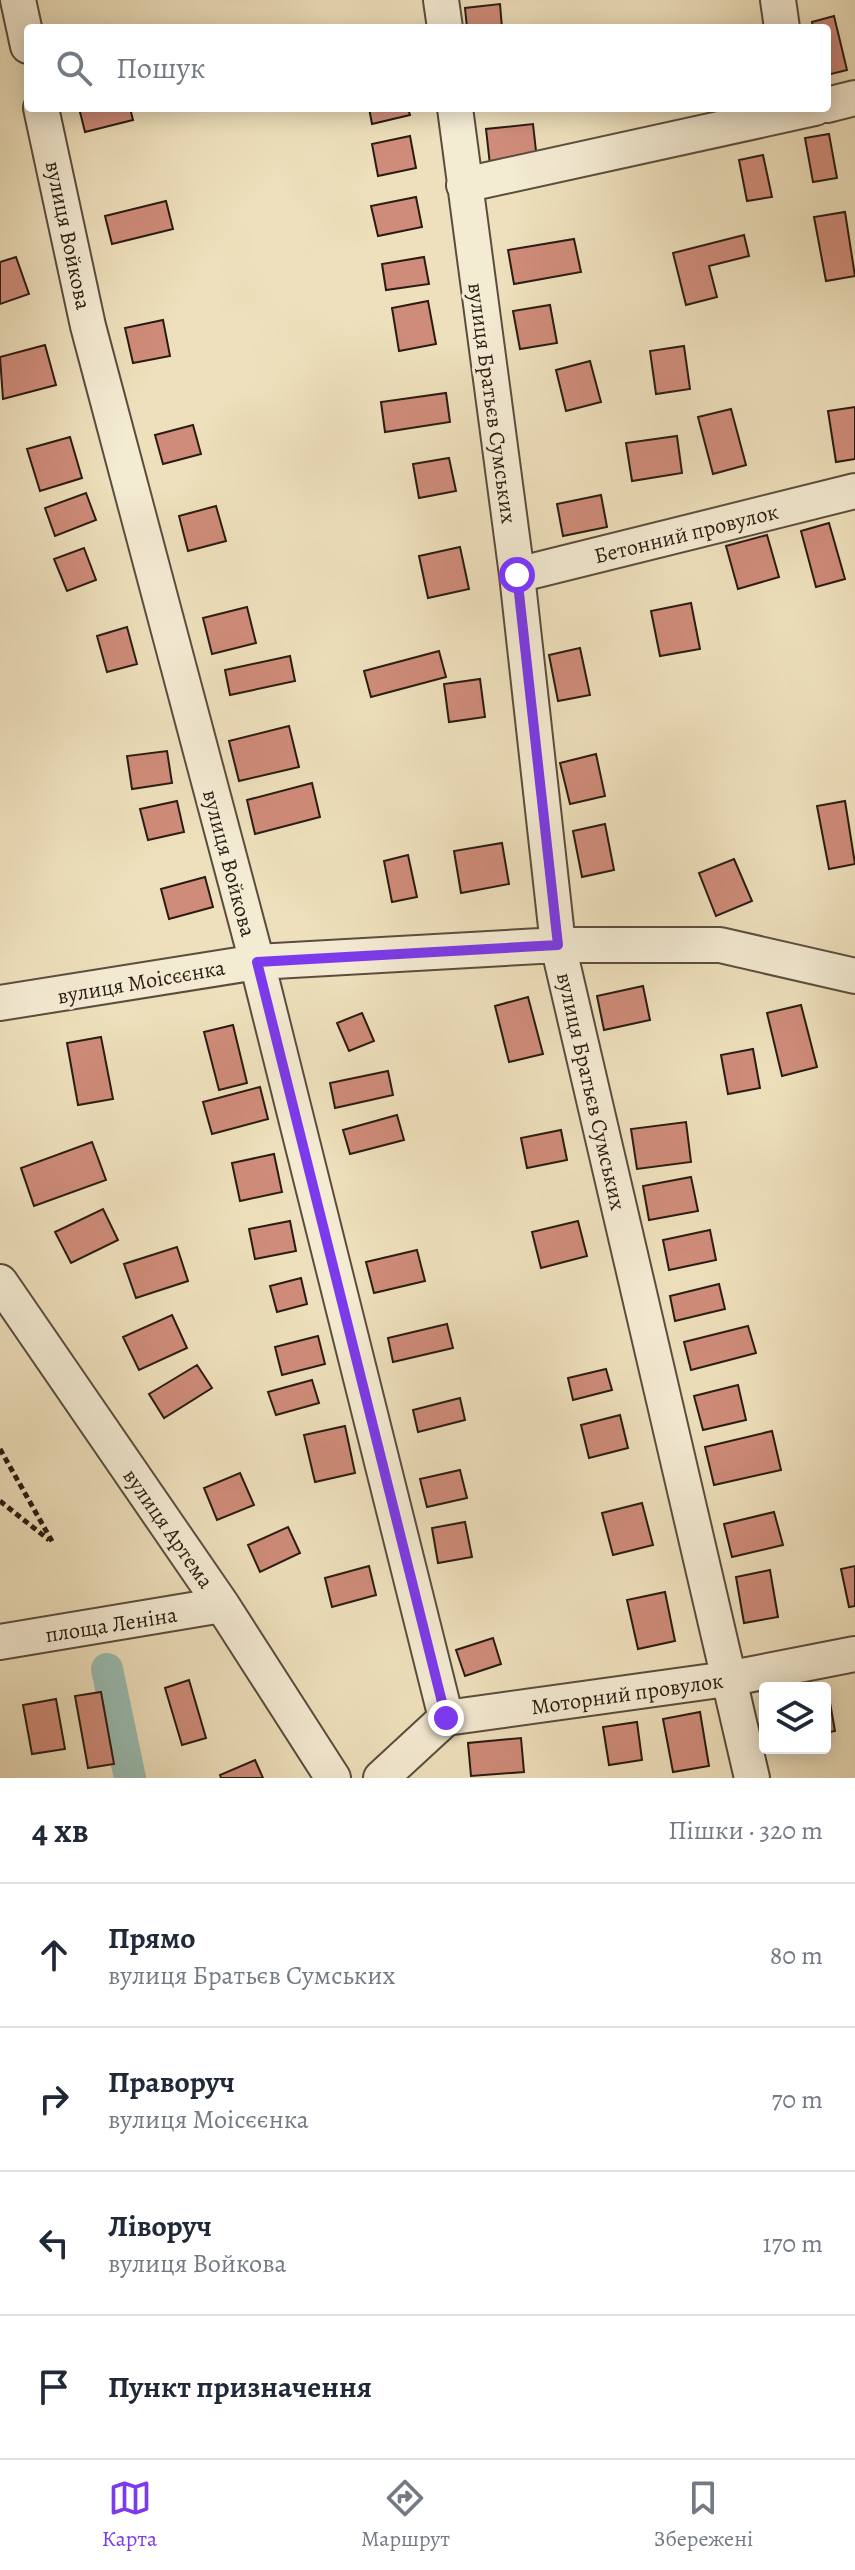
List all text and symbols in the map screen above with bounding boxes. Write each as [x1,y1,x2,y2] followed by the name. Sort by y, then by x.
[24,24,831,112] search box
[52,46,96,90] icon: search
[116,48,206,88] text: Пошук
[38,158,99,313] street label: вулиця Войкова
[460,281,524,526] street label: вулиця Братьєв Сумських
[591,497,782,571] street label: Бетонний провулок
[499,557,535,593] route start
[195,786,263,941] street label: вулиця Войкова
[55,952,228,1012] street label: вулиця Моісєєнка
[549,969,633,1213] street label: вулиця Братьєв Сумських
[116,1463,221,1595] street label: вулиця Артема
[43,1600,180,1650] street label: площа Леніна
[529,1666,725,1722] street label: Моторний провулок
[759,1682,831,1754] map controls
[759,1682,831,1754] button: layers
[428,1700,464,1736] route end
[32,1807,88,1854] text: 4 хв
[668,1813,823,1848] text: Пішки · 320 m
[108,1918,195,1958] text: Прямо
[32,1933,76,1977] icon: ahead
[770,1938,823,1973] text: 80 m
[108,1958,395,1993] text: вулиця Братьєв Сумських
[108,2062,235,2102] text: Праворуч
[32,2077,76,2121] icon: right
[771,2082,823,2117] text: 70 m
[108,2102,309,2137] text: вулиця Моісєєнка
[108,2206,212,2246] text: Ліворуч
[32,2221,76,2265] icon: left
[763,2226,823,2261] text: 170 m
[108,2246,287,2281] text: вулиця Войкова
[32,2365,76,2409] icon: arrive
[108,2367,372,2407] text: Пункт призначення
[102,2476,157,2554] tab: Карта
[361,2476,450,2554] tab: Маршрут
[654,2476,753,2554] tab: Збережені

